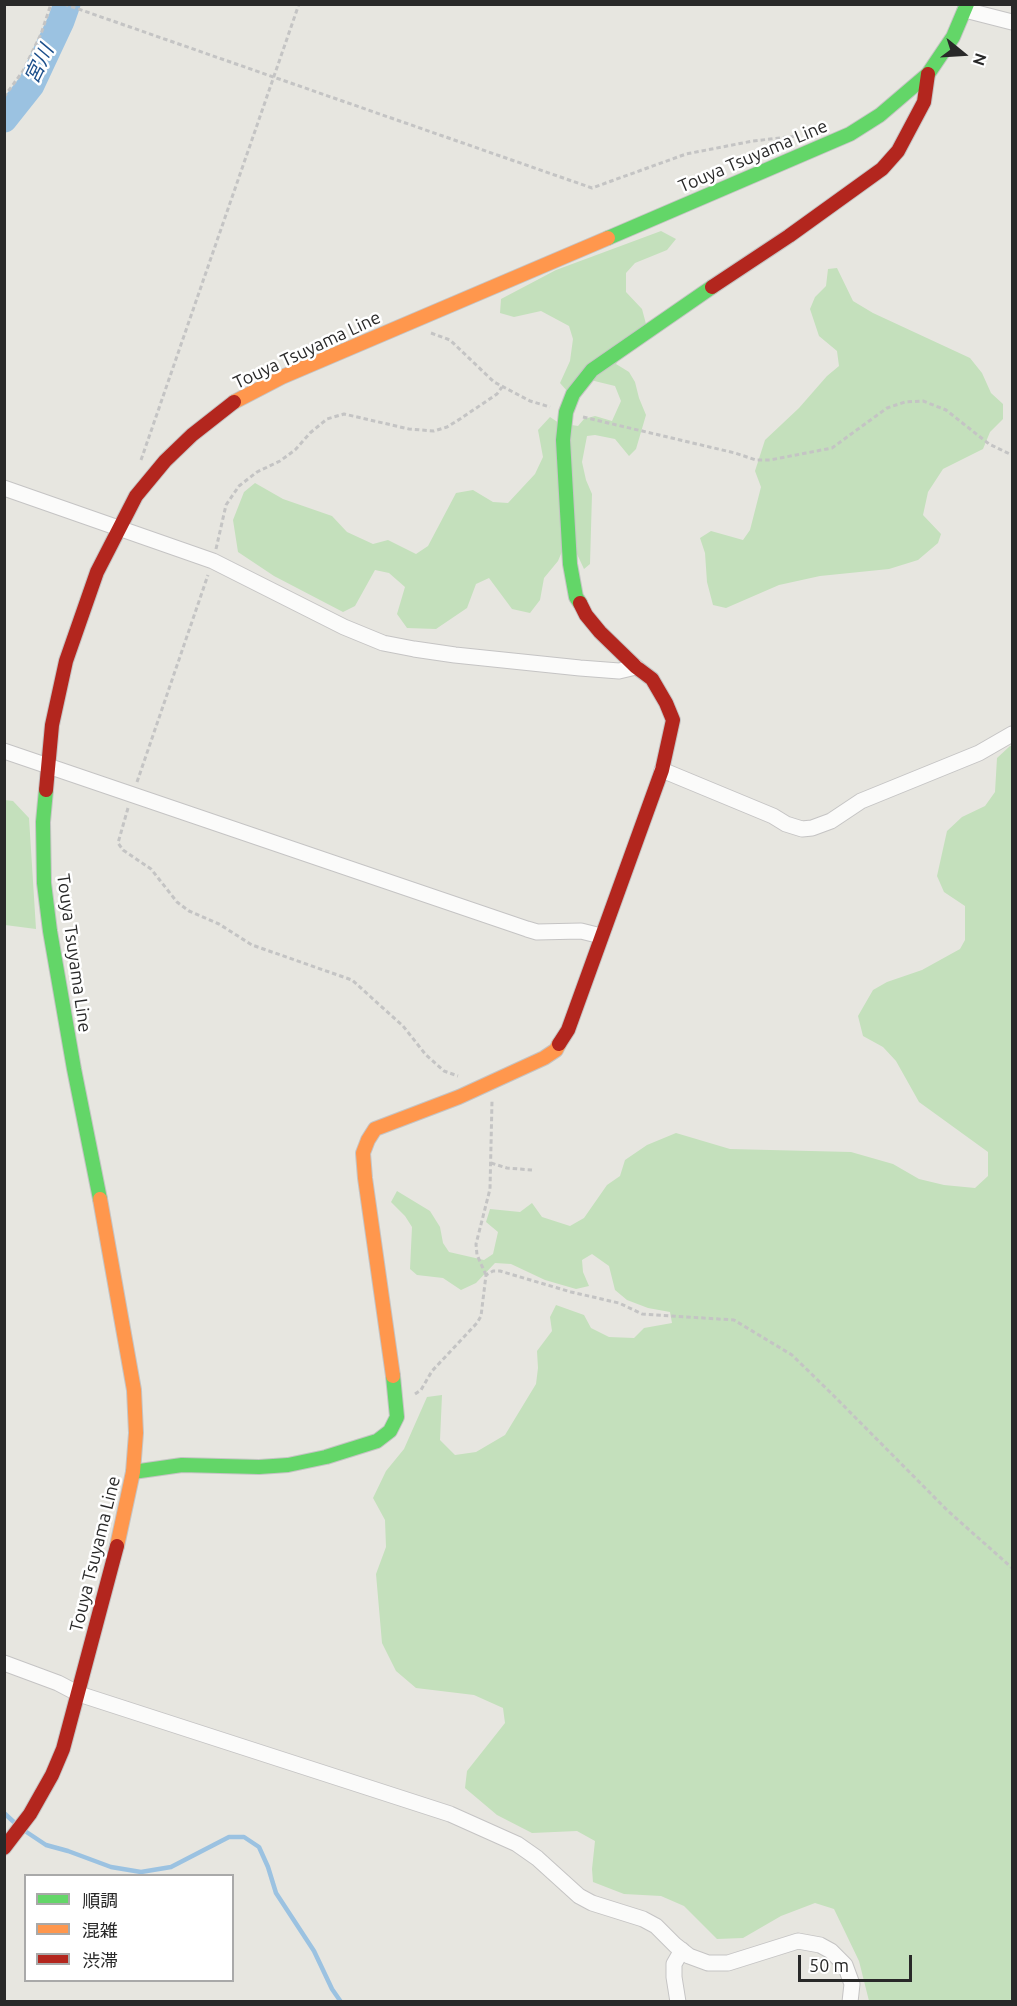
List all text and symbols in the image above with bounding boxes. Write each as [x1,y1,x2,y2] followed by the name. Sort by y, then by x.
[933,24,993,84] north arrow
[19,41,59,87] water label: 宮川
[970,51,991,68] text: N
[675,115,831,197] street label: Touya Tsuyama Line
[230,306,384,394] street label: Touya Tsuyama Line
[52,872,96,1034] street label: Touya Tsuyama Line
[65,1474,125,1634] street label: Touya Tsuyama Line
[24,1874,234,1982] legend
[82,1890,118,1910] text: 順調
[82,1920,118,1940] text: 混雑
[801,1943,915,1981] scale bar
[82,1950,118,1970] text: 渋滞
[809,1955,849,1975] text: 50 m

